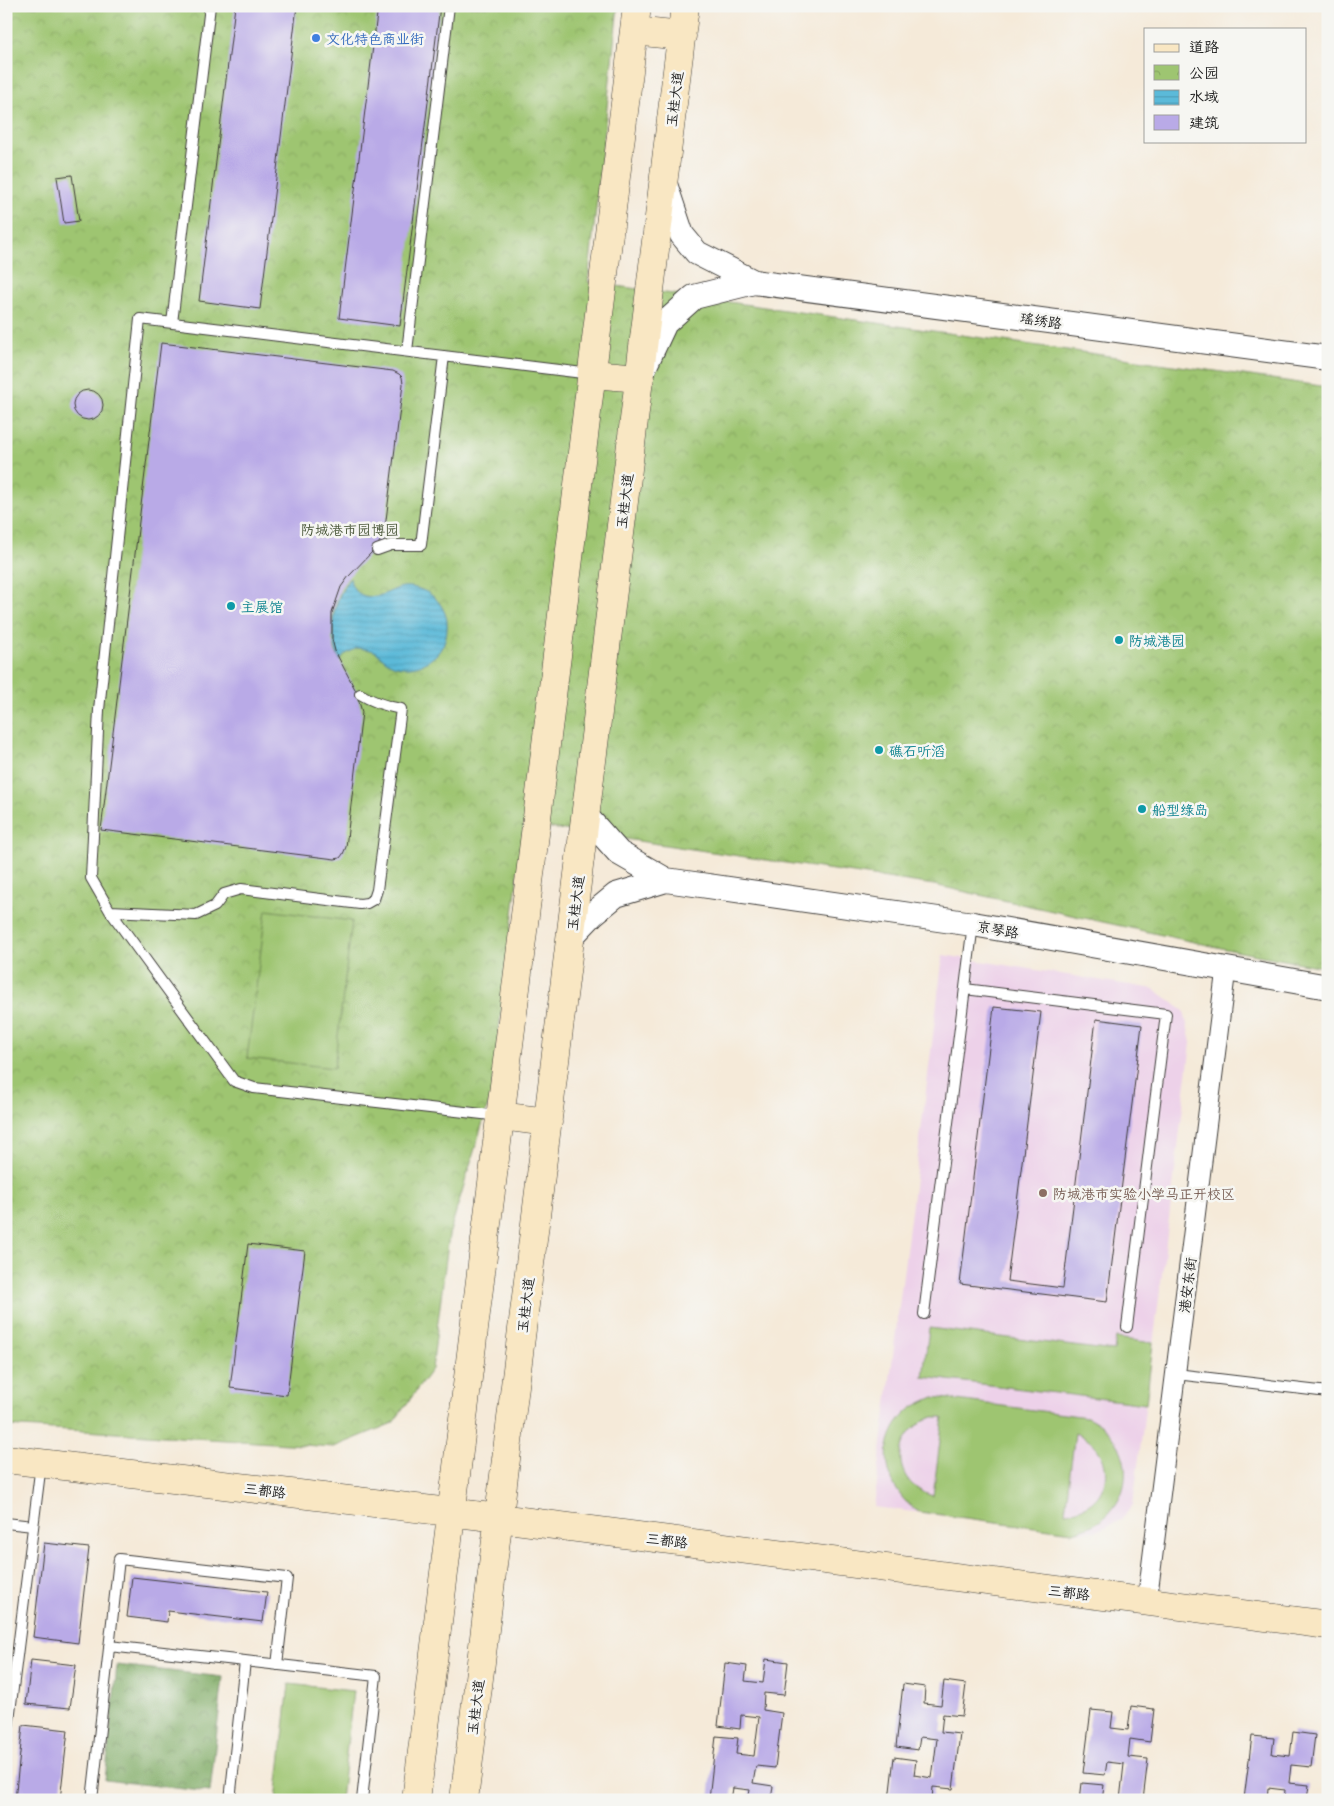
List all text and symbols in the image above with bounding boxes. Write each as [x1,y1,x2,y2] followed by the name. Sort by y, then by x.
[326,28,424,49] place label: 文化特色商业街
[1144,28,1306,142] legend
[310,32,322,44] marker: 文化特色商业街
[1189,34,1219,57] text: 道路
[1189,60,1219,83] text: 公园
[660,70,688,128] street label: 玉桂大道
[1189,84,1219,107] text: 水域
[1189,110,1219,133] text: 建筑
[1019,307,1063,333] street label: 瑶绣路
[610,472,638,530] street label: 玉桂大道
[301,519,399,540] park label: 防城港市园博园
[241,596,283,617] place label: 主展馆
[225,600,237,612] marker: 主展馆
[1129,630,1185,651] place label: 防城港园
[1113,634,1125,646] marker: 防城港园
[889,740,945,761] place label: 礁石听滔
[873,744,885,756] marker: 礁石听滔
[1152,799,1208,820] place label: 船型绿岛
[1136,803,1148,815] marker: 船型绿岛
[561,874,589,932] street label: 玉桂大道
[975,915,1021,943] street label: 京琴路
[1053,1183,1235,1204] place label: 防城港市实验小学马正开校区
[1037,1187,1049,1199] marker: 防城港市实验小学马正开校区
[1173,1256,1201,1314] street label: 港安东街
[511,1276,539,1334] street label: 玉桂大道
[243,1477,287,1503] street label: 三都路
[645,1527,689,1553] street label: 三都路
[1047,1579,1091,1605] street label: 三都路
[461,1678,489,1736] street label: 玉桂大道

